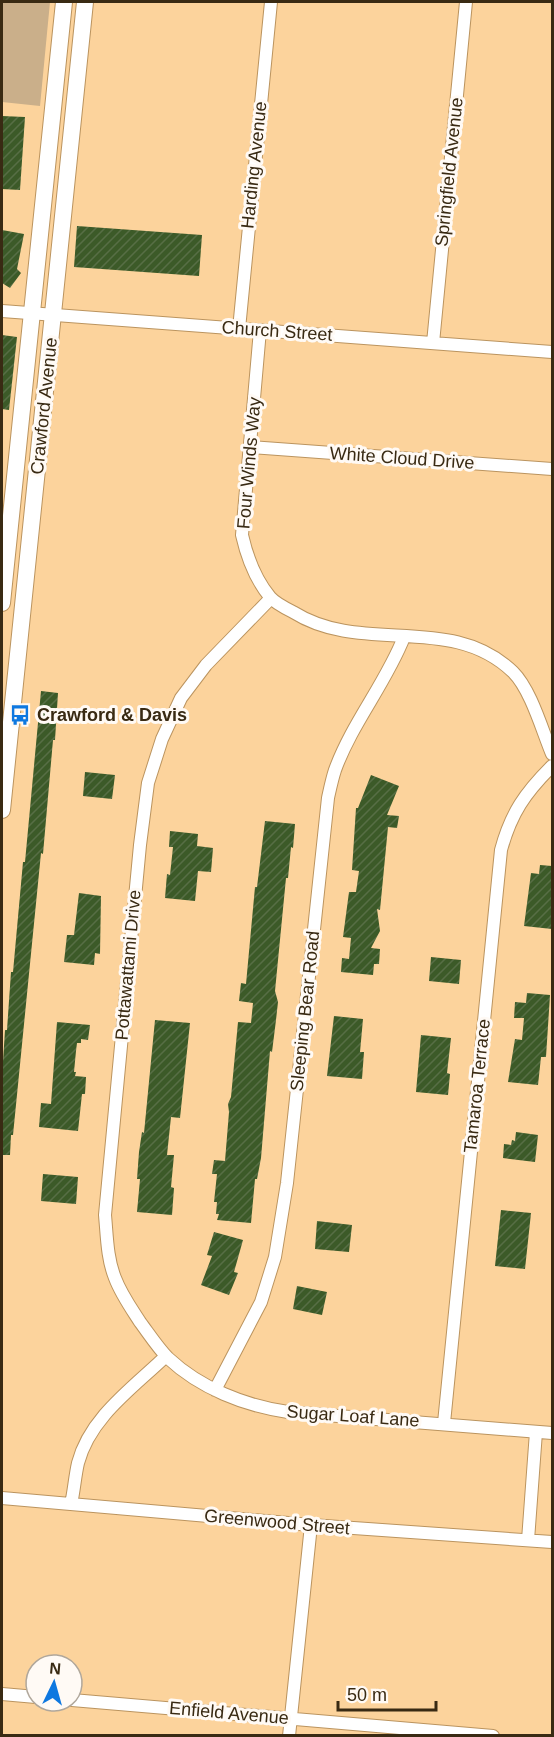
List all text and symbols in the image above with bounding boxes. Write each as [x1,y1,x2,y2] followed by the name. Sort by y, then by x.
[431,96,467,248] street label: Springfield Avenue
[237,100,271,230] street label: Harding Avenue
[221,317,333,345] street label: Church Street
[27,336,61,476] street label: Crawford Avenue
[233,396,265,530] street label: Four Winds Way
[329,443,475,473] street label: White Cloud Drive
[8,703,32,727] bus stop icon: Crawford & Davis
[37,705,187,725] place label: Crawford & Davis
[111,889,145,1041] street label: Pottawattami Drive
[287,930,323,1092] street label: Sleeping Bear Road
[460,1018,494,1154] street label: Tamaroa Terrace
[286,1401,420,1431] street label: Sugar Loaf Lane
[203,1506,351,1538] street label: Greenwood Street
[24,1653,84,1713] north arrow
[49,1660,62,1678] text: N
[338,1674,436,1712] scale bar
[347,1685,387,1705] text: 50 m
[168,1698,290,1728] street label: Enfield Avenue

